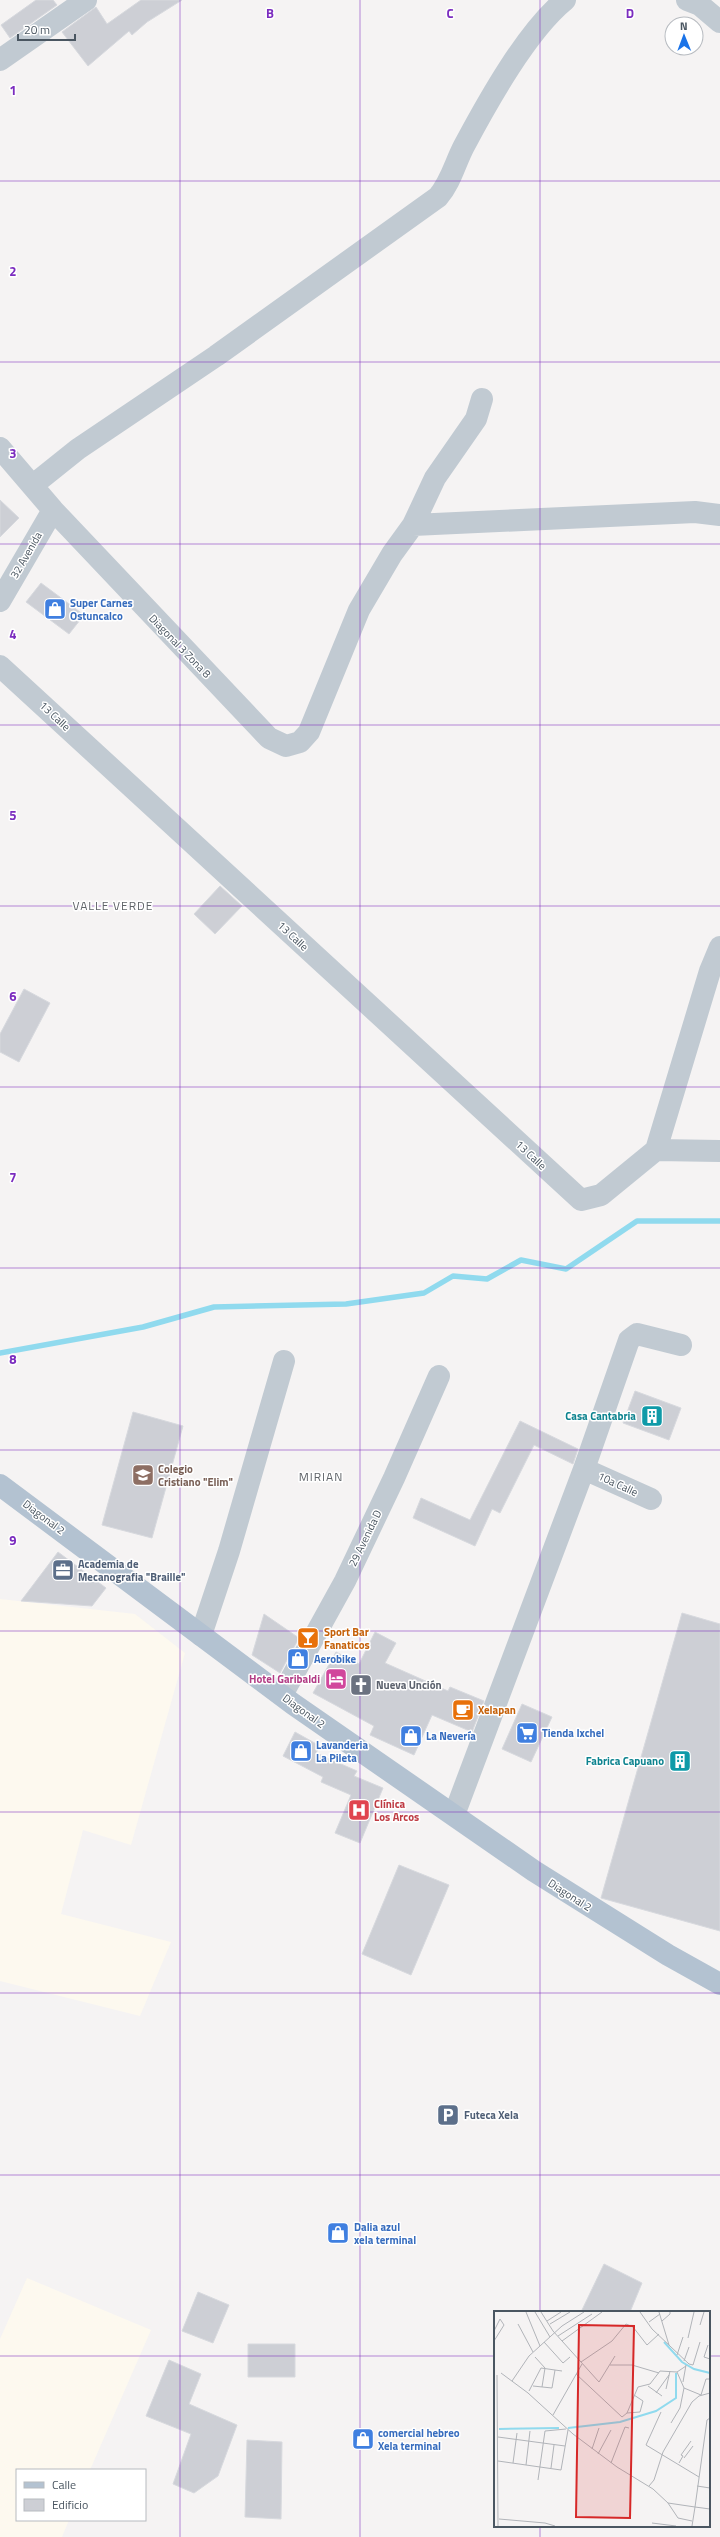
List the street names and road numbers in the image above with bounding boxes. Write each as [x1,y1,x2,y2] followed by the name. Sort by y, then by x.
[6,528,46,581] street label: 32 Avenida
[145,611,215,681] street label: Diagonal 3 Zona 8
[36,698,74,735] street label: 13 Calle
[274,918,312,955] street label: 13 Calle
[512,1137,550,1174] street label: 13 Calle
[595,1468,641,1500] street label: 10a Calle
[20,1496,68,1538] street label: Diagonal 2
[344,1507,386,1569] street label: 29 Avenida D
[279,1690,329,1732] street label: Diagonal 2
[545,1875,595,1915] street label: Diagonal 2

